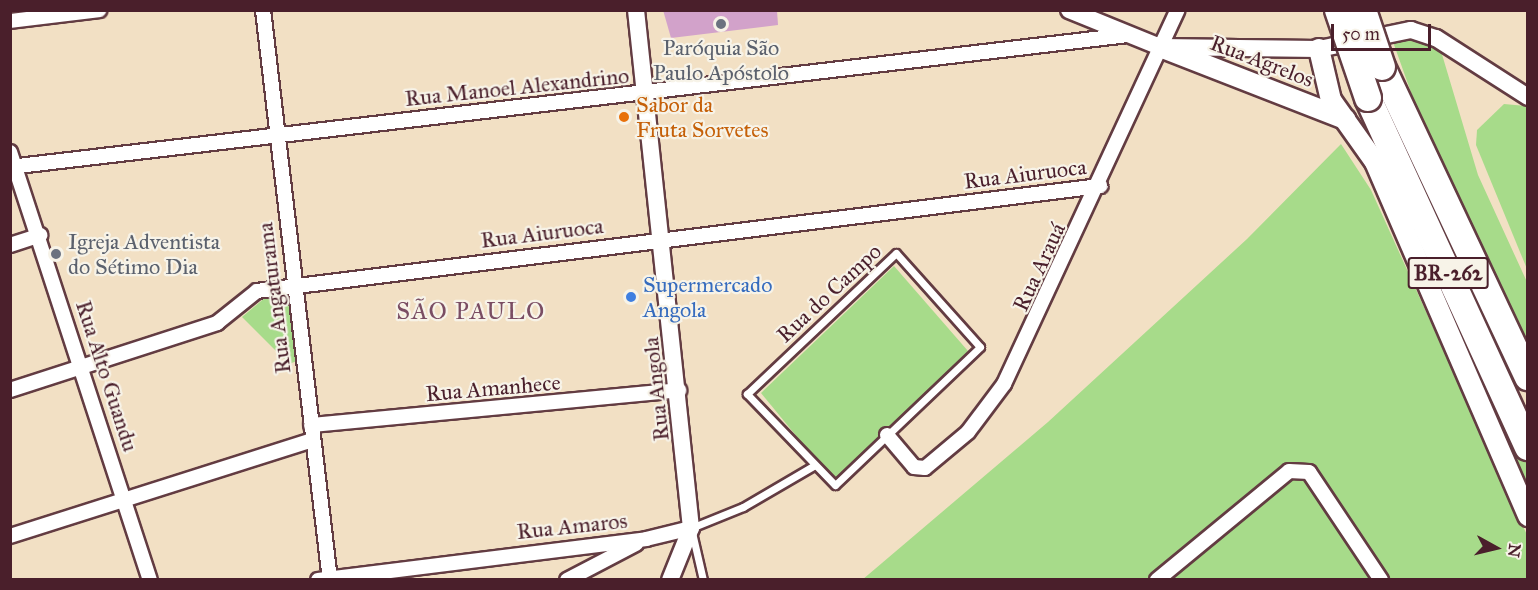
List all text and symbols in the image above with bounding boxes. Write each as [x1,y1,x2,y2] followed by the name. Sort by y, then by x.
[1334,12,1434,50] scale bar
[714,17,728,31] marker: Paróquia São Paulo Apóstolo
[1342,23,1380,45] text: 50 m
[1207,29,1317,93] street label: Rua Agrelos
[653,34,789,86] place label: Paróquia São Paulo Apóstolo
[404,62,630,112] street label: Rua Manoel Alexandrino
[636,91,769,142] place label: Sabor da Fruta Sorvetes
[617,110,631,124] marker: Sabor da Fruta Sorvetes
[962,153,1088,195] street label: Rua Aiuruoca
[479,212,605,254] street label: Rua Aiuruoca
[1007,219,1071,315] street label: Rua Arauá
[252,221,296,375] street label: Rua Angaturama
[68,228,220,280] place label: Igreja Adventista do Sétimo Dia
[771,238,887,348] street label: Rua do Campo
[49,247,63,261] marker: Igreja Adventista do Sétimo Dia
[1408,255,1488,291] road number: BR-262
[643,271,772,322] place label: Supermercado Angola
[624,290,638,304] marker: Supermercado Angola
[70,297,144,455] street label: Rua Alto Guandu
[396,298,546,326] district label: SÃO PAULO
[637,336,675,442] street label: Rua Angola
[424,369,562,407] street label: Rua Amanhece
[515,507,629,545] street label: Rua Amaros
[1466,518,1526,578] north arrow
[1504,543,1525,559] text: N

